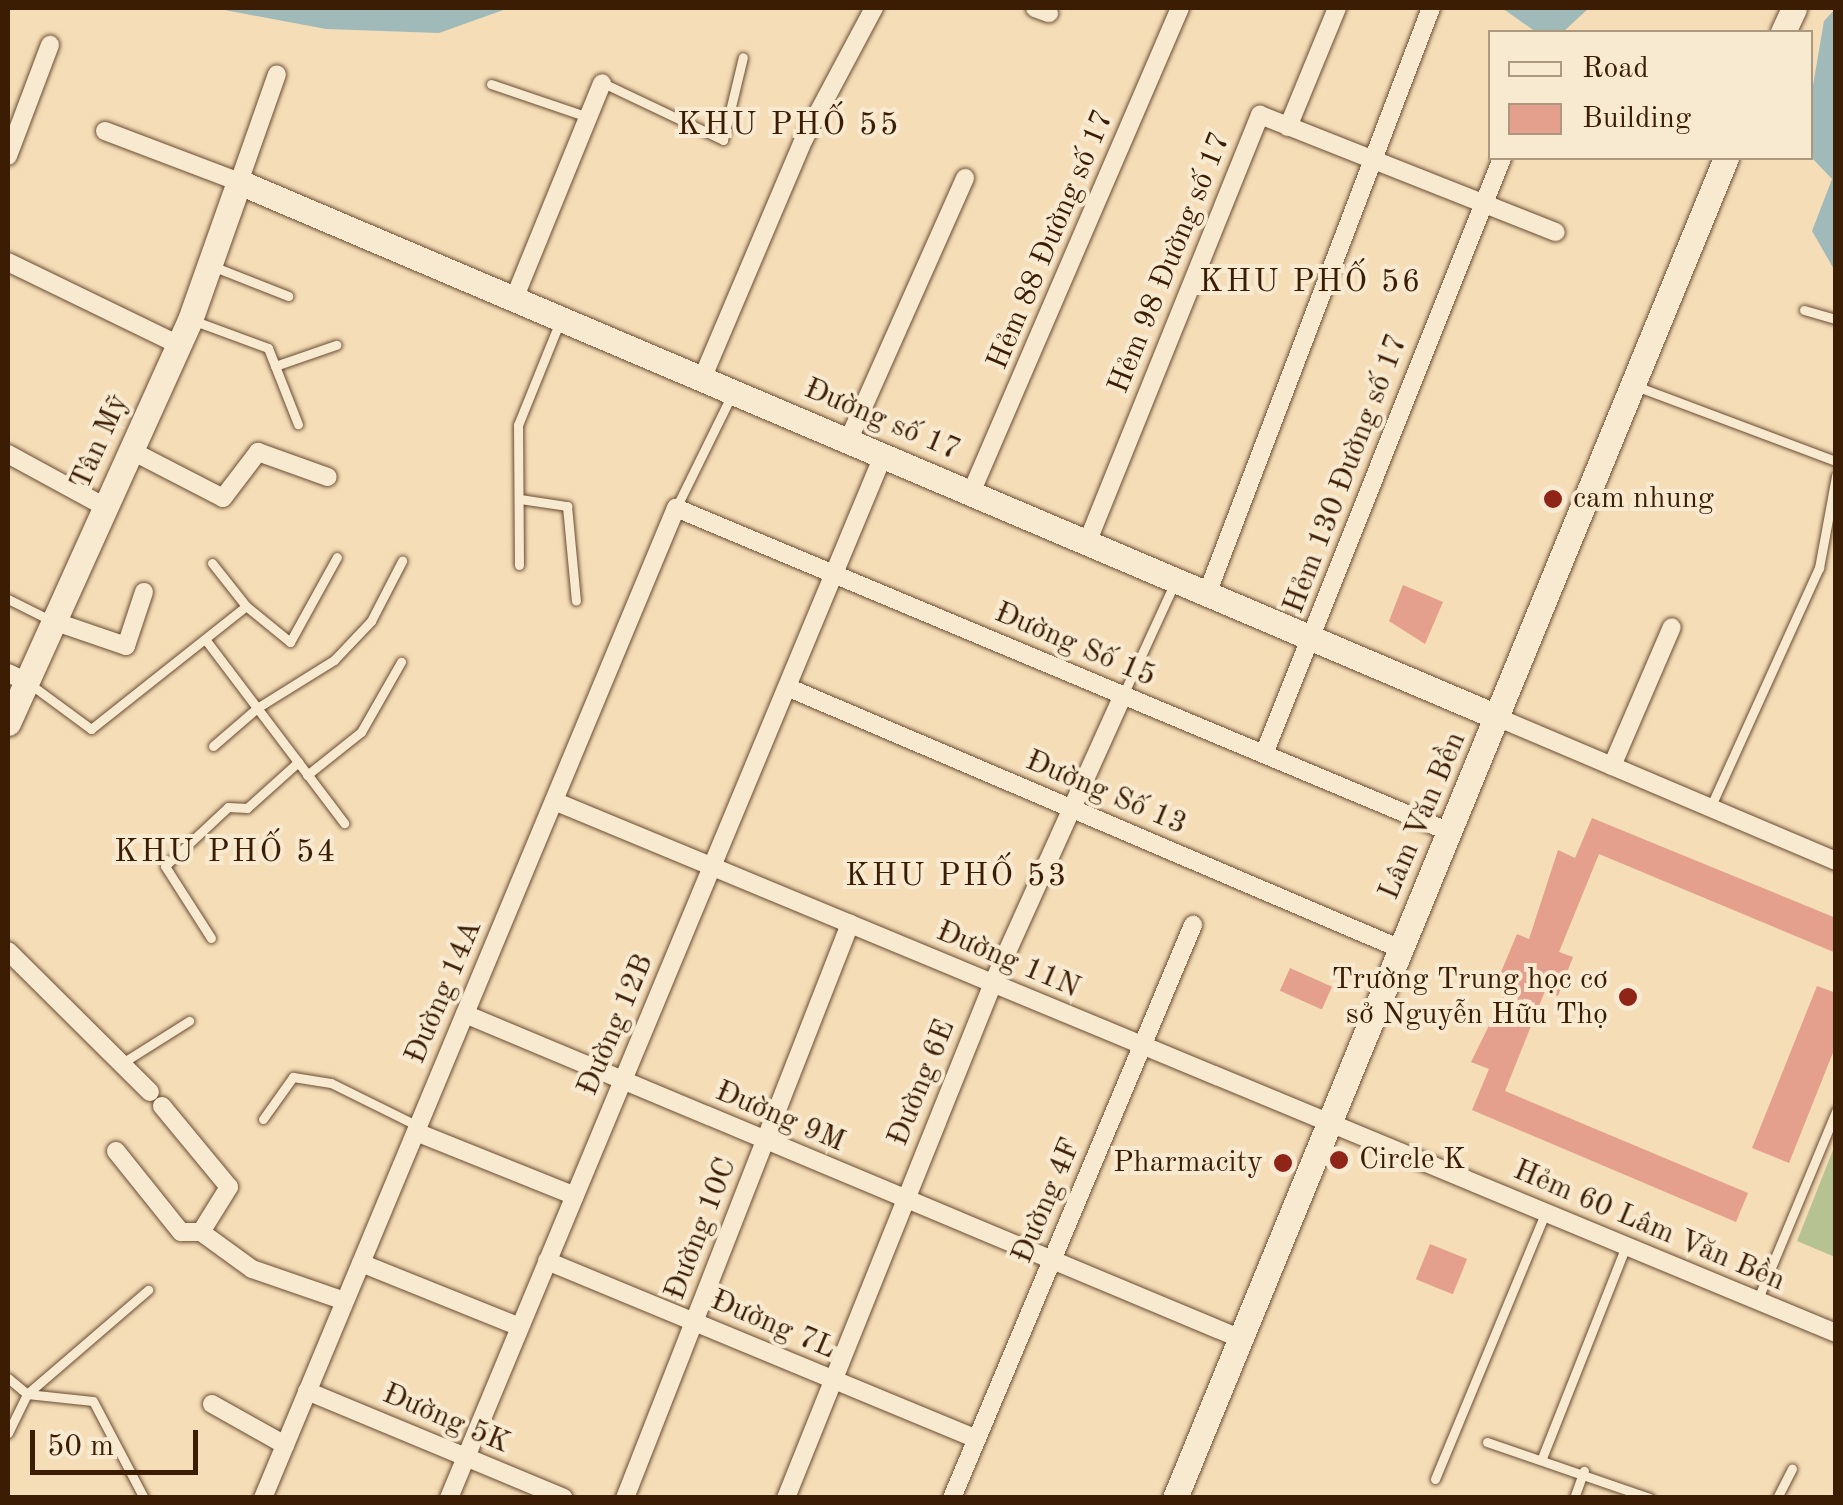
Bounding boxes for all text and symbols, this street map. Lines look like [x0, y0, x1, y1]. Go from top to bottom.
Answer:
legend [1488, 30, 1813, 160]
text: Road [1582, 54, 1649, 84]
text: Building [1582, 104, 1691, 134]
street label: Hẻm 88 Đường số 17 [980, 105, 1122, 375]
district label: KHU PHỐ 55 [677, 107, 901, 145]
street label: Hẻm 98 Đường số 17 [1101, 127, 1239, 399]
district label: KHU PHỐ 56 [1199, 264, 1423, 302]
street label: Hẻm 130 Đường số 17 [1276, 329, 1416, 619]
street label: Đường số 17 [799, 371, 965, 469]
street label: Tân Mỹ [63, 389, 137, 495]
place label: cam nhung [1573, 481, 1714, 517]
marker: cam nhung [1542, 488, 1564, 510]
street label: Đường Số 15 [989, 595, 1161, 695]
street label: Lâm Văn Bền [1372, 727, 1474, 905]
street label: Đường Số 13 [1020, 743, 1192, 843]
district label: KHU PHỐ 54 [114, 834, 338, 872]
district label: KHU PHỐ 53 [845, 858, 1069, 896]
street label: Đường 11N [931, 914, 1085, 1006]
street label: Đường 14A [398, 915, 490, 1069]
street label: Đường 12B [570, 949, 662, 1101]
place label: Trường Trung học cơ sở Nguyễn Hữu Thọ [1331, 962, 1608, 1032]
marker: Trường Trung học cơ sở Nguyễn Hữu Thọ [1617, 986, 1639, 1008]
street label: Đường 6E [880, 1015, 964, 1151]
street label: Đường 9M [710, 1074, 850, 1160]
street label: Đường 4F [1005, 1133, 1089, 1269]
place label: Circle K [1359, 1142, 1466, 1178]
place label: Pharmacity [1113, 1145, 1263, 1181]
marker: Circle K [1328, 1149, 1350, 1171]
marker: Pharmacity [1272, 1152, 1294, 1174]
street label: Hẻm 60 Lâm Văn Bền [1508, 1152, 1790, 1300]
street label: Đường 10C [657, 1153, 745, 1305]
street label: Đường 7L [705, 1283, 841, 1367]
street label: Đường 5K [377, 1376, 515, 1462]
scale bar [35, 1410, 202, 1472]
text: 50 m [47, 1432, 114, 1462]

